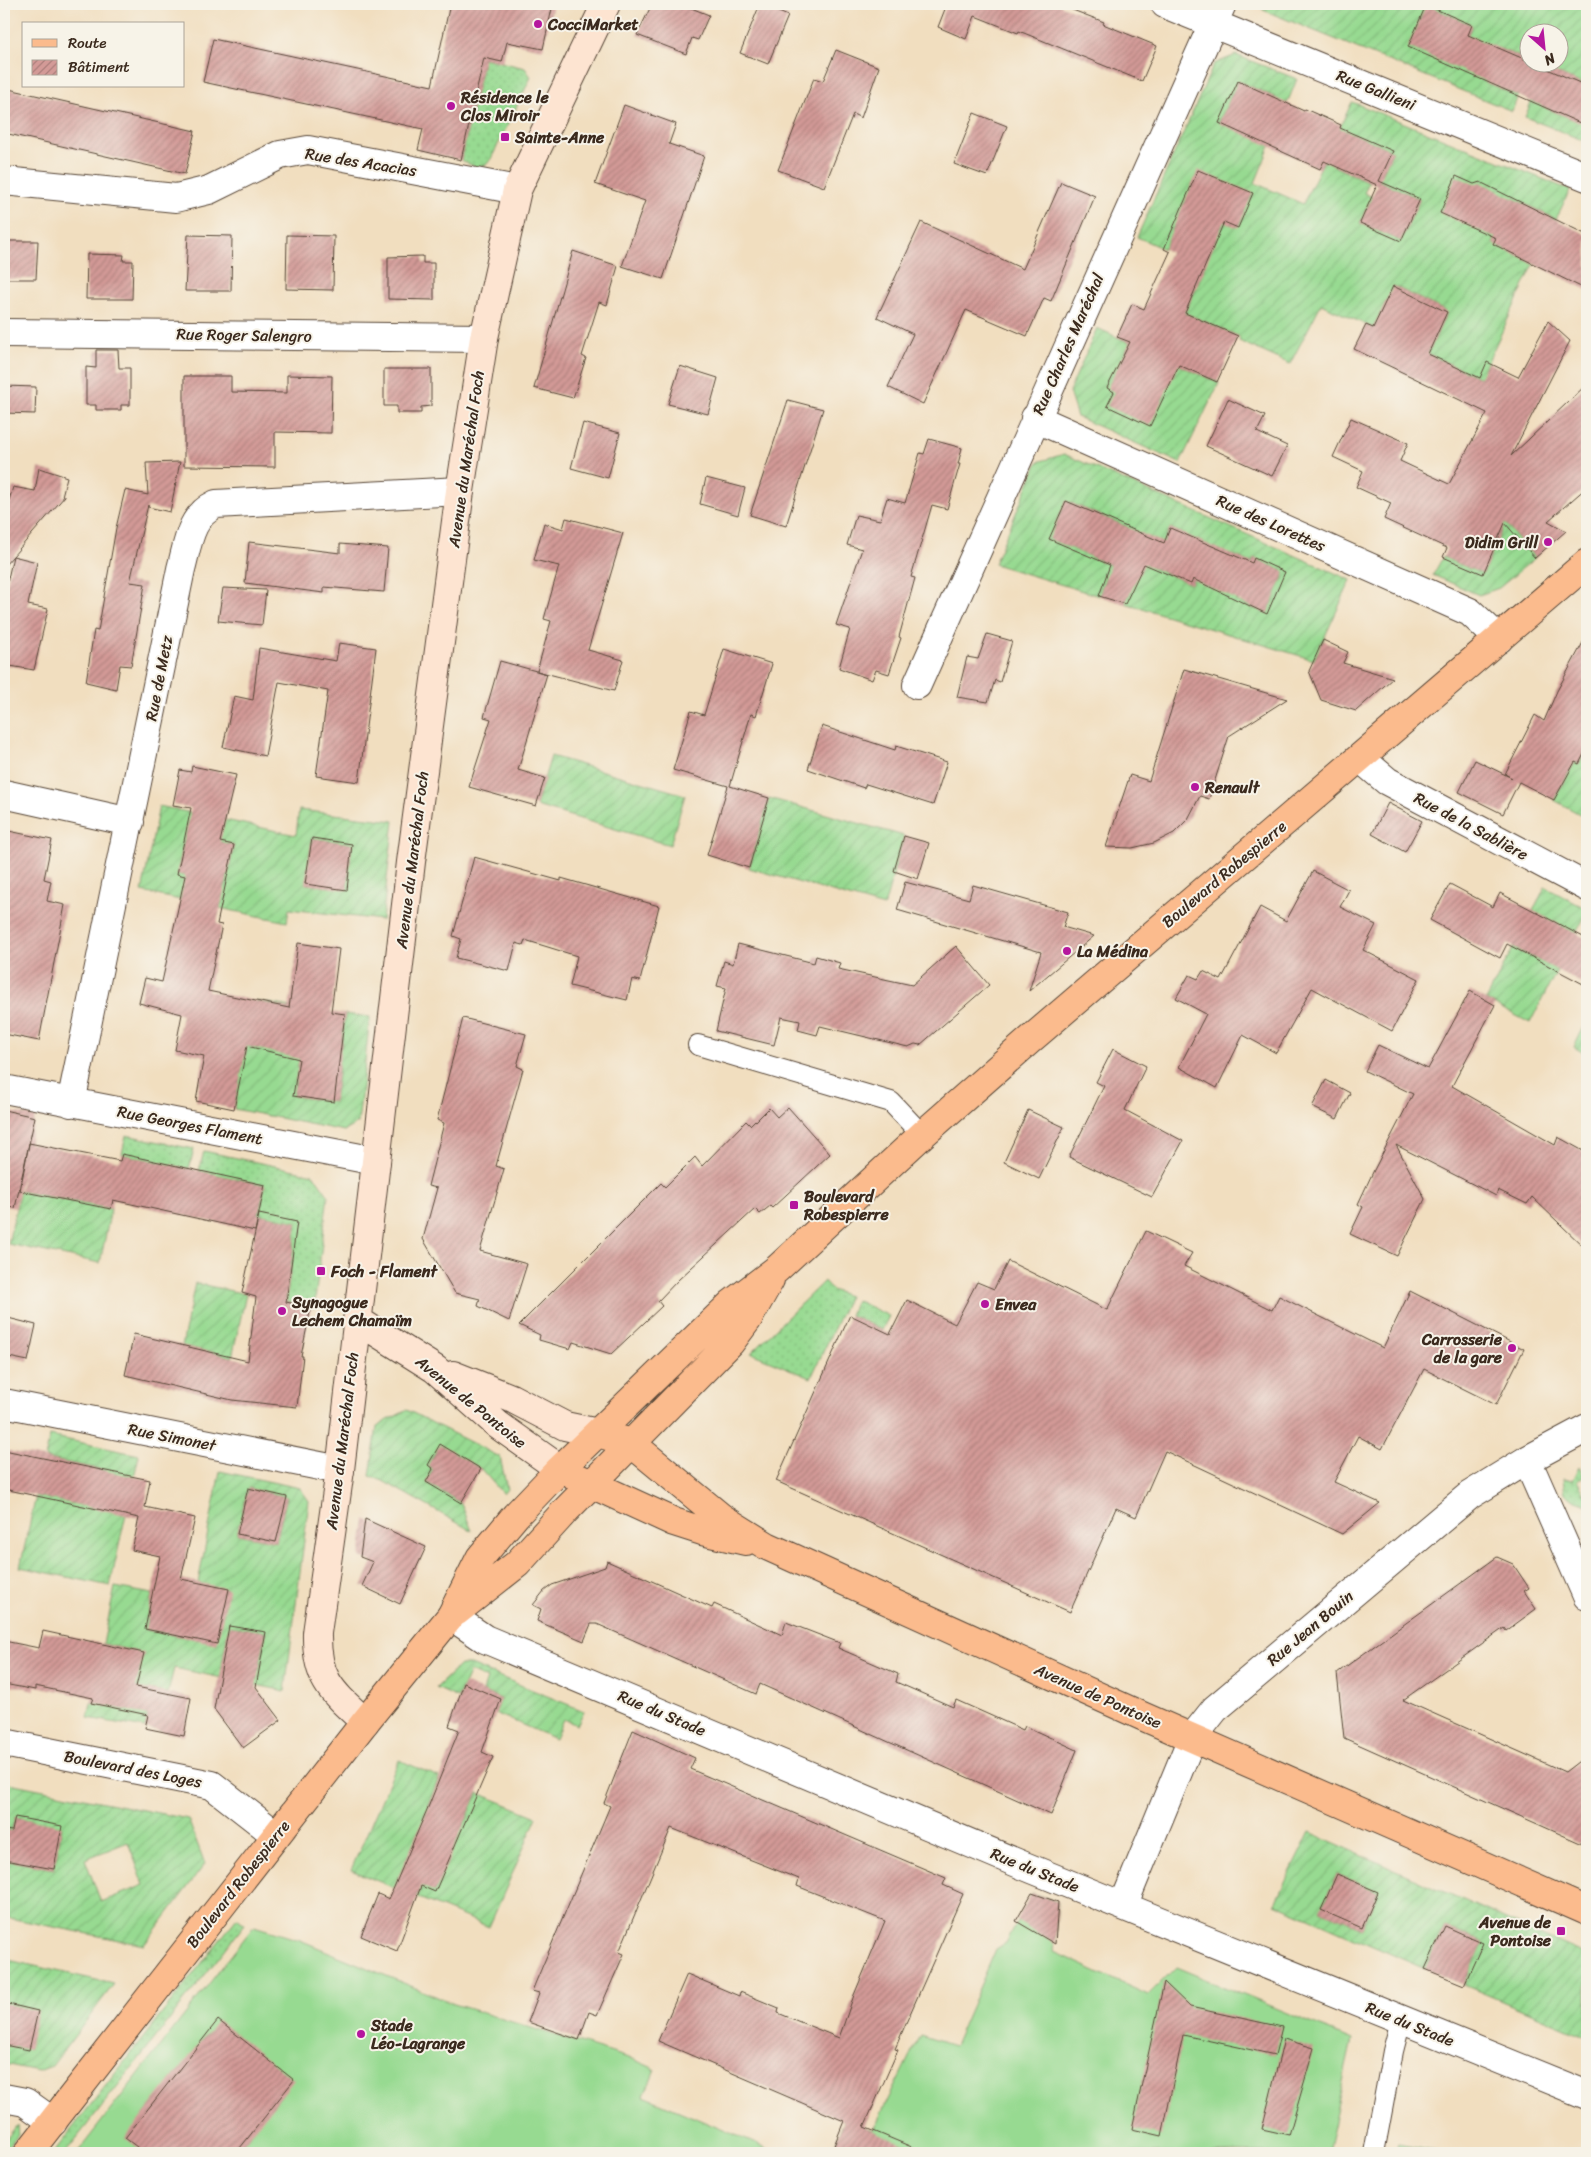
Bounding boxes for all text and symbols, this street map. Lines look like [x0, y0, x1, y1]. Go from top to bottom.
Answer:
place label: CocciMarket [547, 10, 638, 39]
marker: CocciMarket [532, 18, 544, 30]
legend [22, 22, 185, 88]
north arrow [1518, 22, 1568, 72]
text: Route [68, 30, 107, 56]
text: N [1539, 45, 1561, 73]
text: Bâtiment [68, 54, 130, 80]
street label: Rue Gallieni [1332, 61, 1421, 119]
place label: Résidence le Clos Miroir [460, 83, 549, 130]
marker: Résidence le Clos Miroir [445, 100, 457, 112]
place label: Sainte-Anne [514, 123, 605, 152]
marker: Sainte-Anne [499, 131, 511, 143]
street label: Rue des Acacias [303, 139, 420, 185]
street label: Rue Charles Maréchal [1024, 268, 1112, 420]
street label: Rue Roger Salengro [176, 319, 312, 351]
street label: Avenue du Maréchal Foch [439, 369, 493, 550]
street label: Rue des Lorettes [1212, 486, 1331, 560]
place label: Didim Grill [1465, 528, 1539, 557]
marker: Didim Grill [1542, 536, 1554, 548]
street label: Rue de Metz [136, 632, 182, 723]
street label: Avenue du Maréchal Foch [387, 770, 437, 951]
place label: Renault [1204, 773, 1261, 802]
marker: Renault [1189, 781, 1201, 793]
street label: Rue de la Sablière [1408, 784, 1534, 868]
street label: Boulevard Robespierre [1155, 812, 1293, 935]
place label: La Médina [1077, 937, 1149, 966]
marker: La Médina [1061, 945, 1073, 957]
street label: Rue Georges Flament [115, 1097, 265, 1153]
place label: Boulevard Robespierre [803, 1182, 889, 1229]
marker: Boulevard Robespierre [788, 1199, 800, 1211]
place label: Foch - Flament [330, 1257, 438, 1286]
marker: Foch - Flament [315, 1265, 327, 1277]
place label: Synagogue Lechem Chamaïm [291, 1288, 412, 1335]
place label: Envea [995, 1290, 1037, 1319]
marker: Envea [979, 1298, 991, 1310]
marker: Synagogue Lechem Chamaïm [276, 1305, 288, 1317]
place label: Carrosserie de la gare [1421, 1325, 1503, 1372]
marker: Carrosserie de la gare [1506, 1342, 1518, 1354]
street label: Avenue de Pontoise [408, 1347, 533, 1456]
street label: Avenue du Maréchal Foch [317, 1351, 367, 1532]
street label: Rue Simonet [126, 1414, 219, 1460]
street label: Rue Jean Bouin [1260, 1582, 1360, 1673]
street label: Avenue de Pontoise [1029, 1655, 1166, 1737]
street label: Rue du Stade [613, 1681, 711, 1745]
street label: Boulevard des Loges [61, 1741, 205, 1797]
street label: Boulevard Robespierre [178, 1813, 298, 1955]
street label: Rue du Stade [986, 1839, 1084, 1901]
place label: Avenue de Pontoise [1478, 1908, 1552, 1955]
marker: Avenue de Pontoise [1555, 1925, 1567, 1937]
street label: Rue du Stade [1361, 1993, 1459, 2055]
place label: Stade Léo-Lagrange [370, 2011, 466, 2058]
marker: Stade Léo-Lagrange [355, 2028, 367, 2040]

